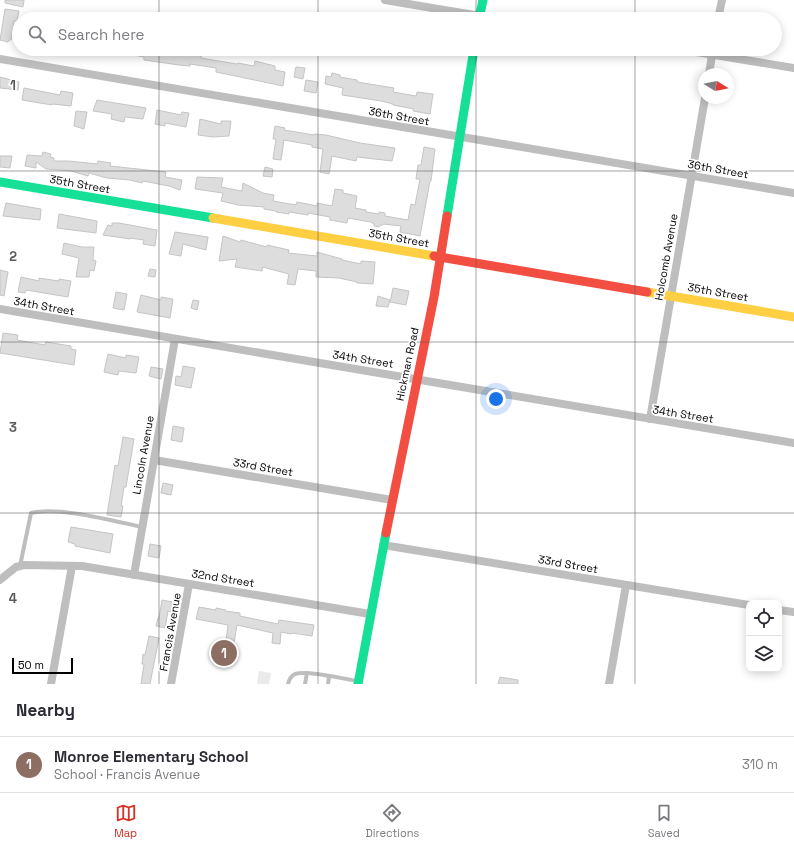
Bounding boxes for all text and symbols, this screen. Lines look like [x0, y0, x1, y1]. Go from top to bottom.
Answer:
search box [12, 12, 782, 56]
icon: search [26, 23, 48, 45]
text: Search here [58, 25, 144, 44]
north arrow [698, 68, 734, 104]
text: 1 [10, 77, 16, 94]
street label: 36th Street [367, 104, 431, 128]
street label: 36th Street [686, 157, 750, 181]
street label: 35th Street [49, 172, 111, 196]
street label: Holcomb Avenue [651, 212, 681, 302]
street label: 35th Street [368, 226, 430, 250]
text: 2 [9, 248, 17, 265]
street label: 35th Street [687, 280, 749, 304]
street label: 34th Street [12, 294, 76, 318]
street label: Hickman Road [392, 326, 422, 402]
street label: 34th Street [331, 347, 395, 371]
your location [486, 389, 506, 409]
street label: 34th Street [651, 402, 715, 426]
street label: Lincoln Avenue [129, 414, 157, 496]
text: 3 [9, 419, 17, 436]
street label: 33rd Street [232, 455, 294, 479]
street label: 33rd Street [537, 552, 599, 576]
street label: 32nd Street [191, 566, 255, 590]
text: 4 [9, 590, 17, 607]
street label: Francis Avenue [156, 592, 184, 672]
map controls [746, 600, 782, 672]
button: locate [746, 600, 782, 636]
button: layers [746, 636, 782, 672]
pin: 1 [211, 638, 237, 668]
scale bar [12, 656, 73, 675]
text: 50 m [18, 658, 44, 672]
text: Nearby [16, 699, 75, 721]
text: Monroe Elementary School [54, 747, 248, 766]
text: 1 [26, 756, 32, 773]
text: 310 m [742, 756, 778, 773]
text: School · Francis Avenue [54, 766, 200, 783]
tab: Map [114, 802, 137, 840]
tab: Directions [365, 802, 419, 840]
tab: Saved [648, 802, 680, 840]

